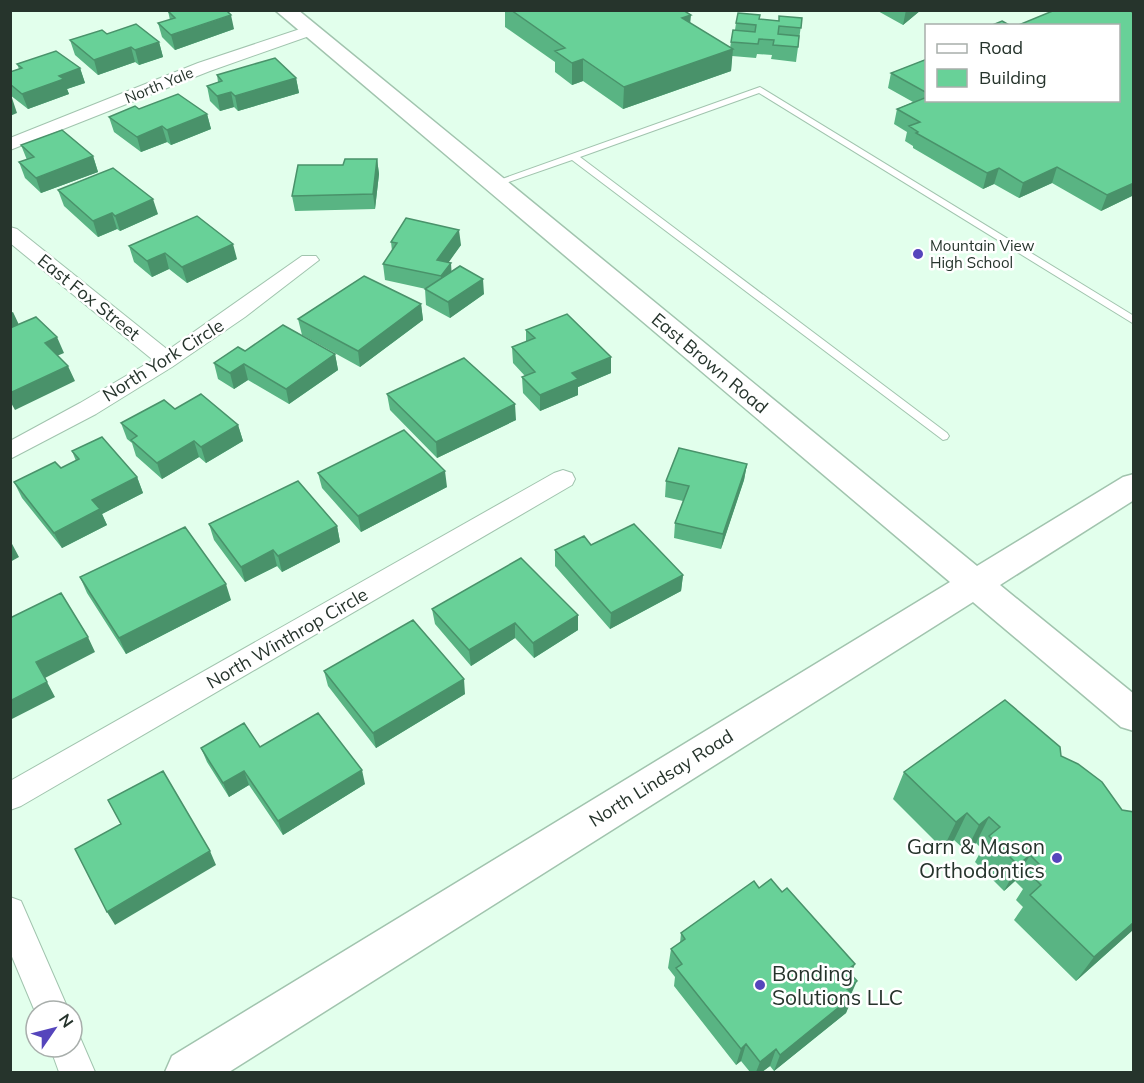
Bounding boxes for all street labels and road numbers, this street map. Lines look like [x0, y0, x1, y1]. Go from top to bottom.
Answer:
street label: North Yale [122, 63, 196, 107]
street label: East Fox Street [33, 249, 145, 345]
street label: East Brown Road [647, 308, 773, 418]
street label: North York Circle [98, 314, 228, 406]
street label: North Winthrop Circle [202, 582, 372, 694]
street label: North Lindsay Road [585, 724, 737, 832]

